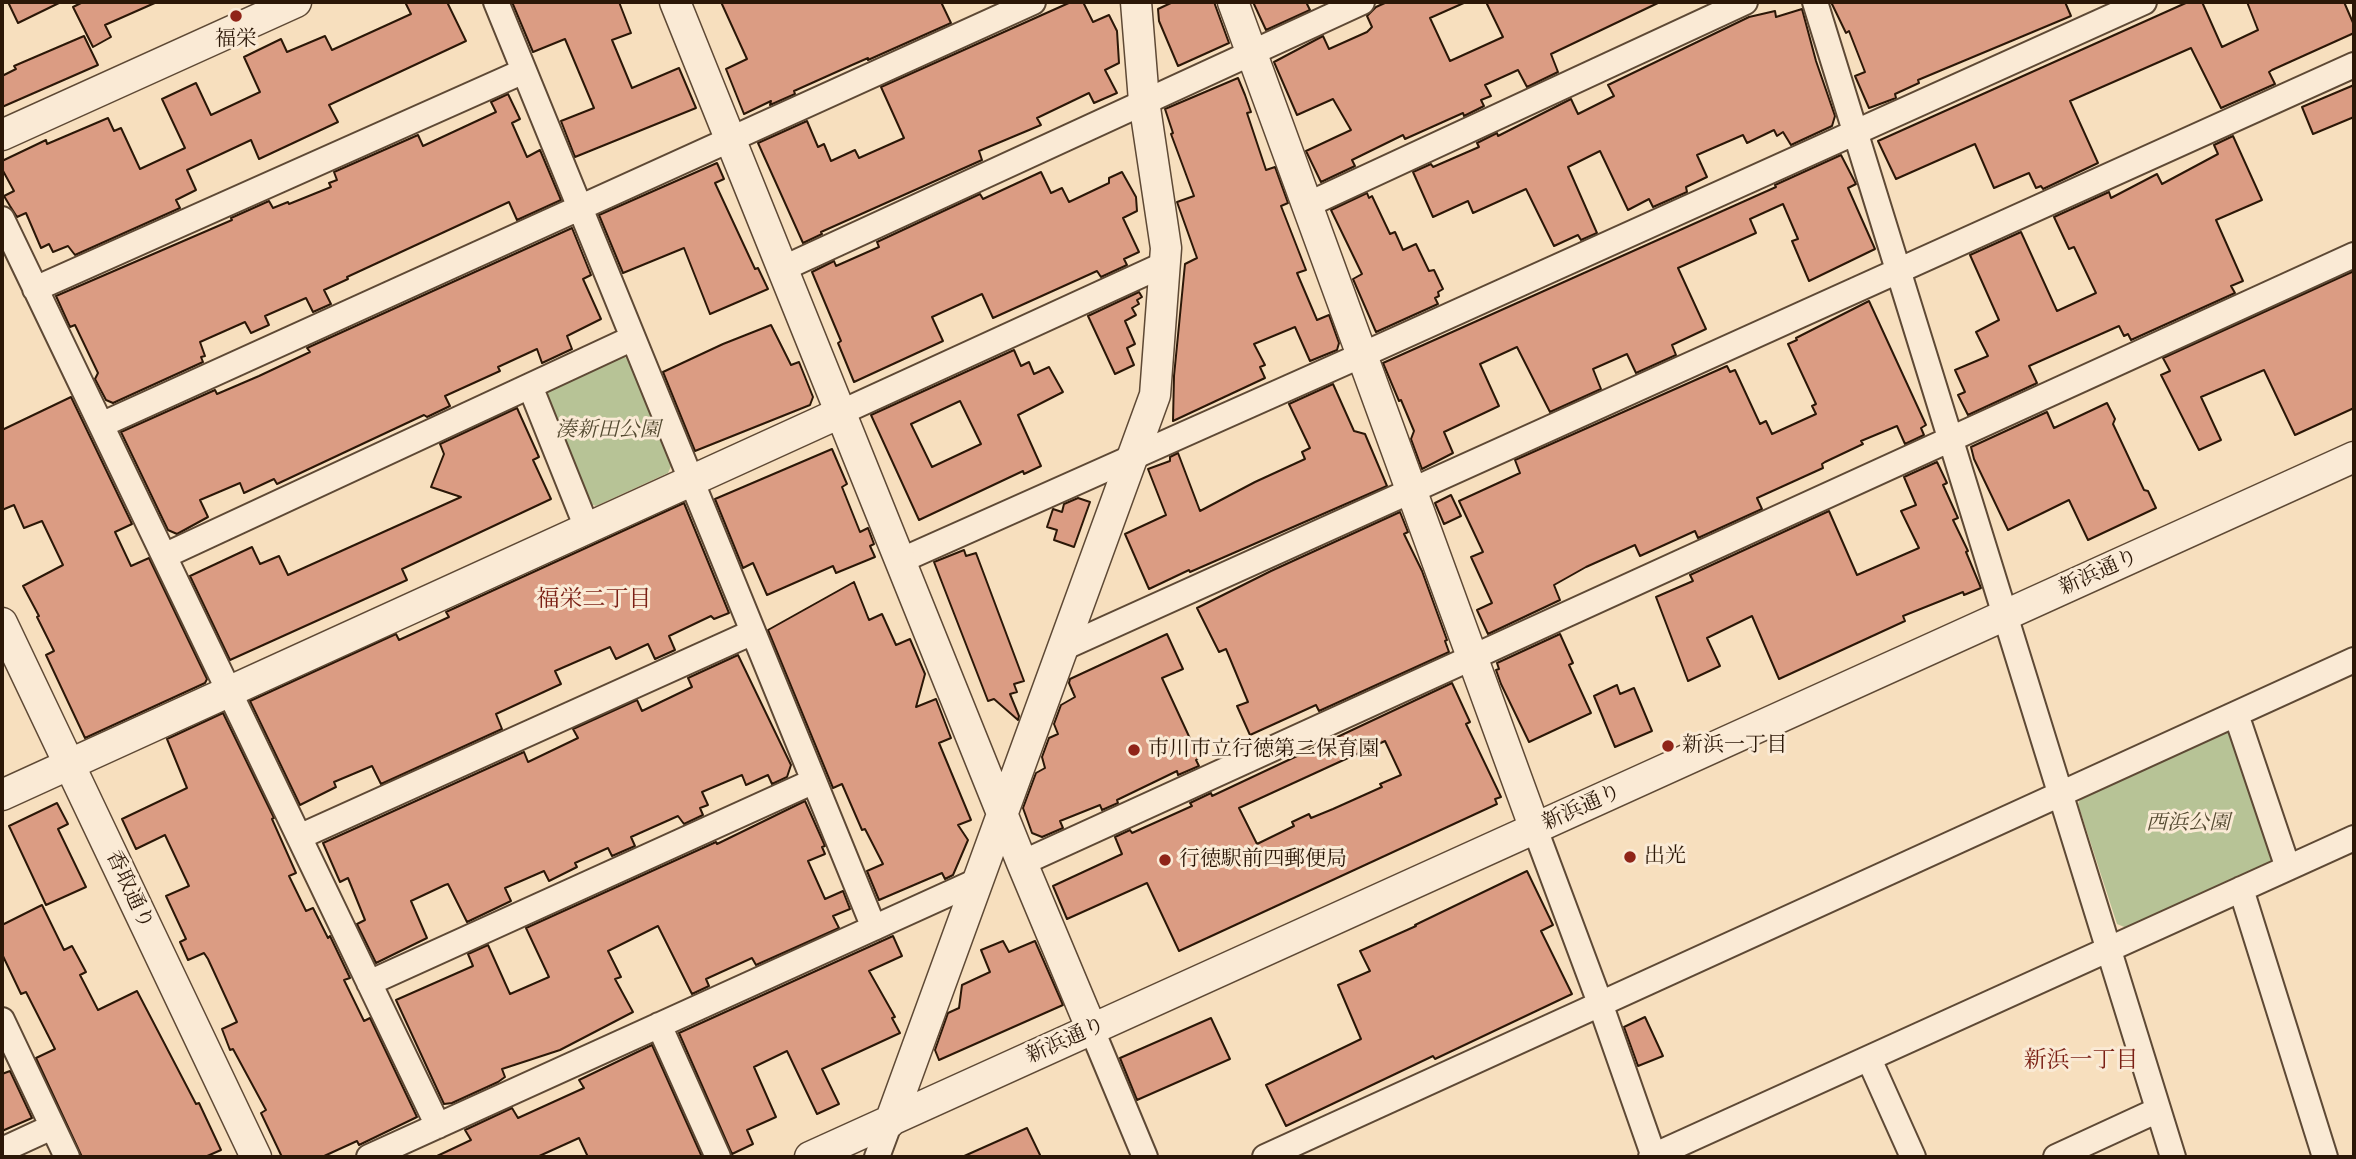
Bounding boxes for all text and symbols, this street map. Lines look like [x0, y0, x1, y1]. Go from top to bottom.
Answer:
marker: 福栄 [228, 8, 244, 24]
place label: 福栄 [215, 27, 257, 53]
park label: 湊新田公園 [556, 418, 660, 444]
street label: 新浜通り [2056, 544, 2142, 602]
district label: 福栄二丁目 [537, 586, 651, 614]
place label: 新浜一丁目 [1682, 733, 1787, 759]
place label: 市川市立行徳第二保育園 [1148, 737, 1379, 763]
marker: 新浜一丁目 [1660, 738, 1676, 754]
marker: 市川市立行徳第二保育園 [1126, 742, 1142, 758]
street label: 新浜通り [1539, 779, 1625, 837]
park label: 西浜公園 [2146, 811, 2230, 837]
place label: 出光 [1644, 844, 1686, 870]
street label: 香取通り [100, 847, 158, 933]
place label: 行徳駅前四郵便局 [1179, 847, 1347, 873]
marker: 出光 [1622, 849, 1638, 865]
marker: 行徳駅前四郵便局 [1157, 852, 1173, 868]
street label: 新浜通り [1023, 1012, 1109, 1070]
district label: 新浜一丁目 [2024, 1047, 2138, 1075]

